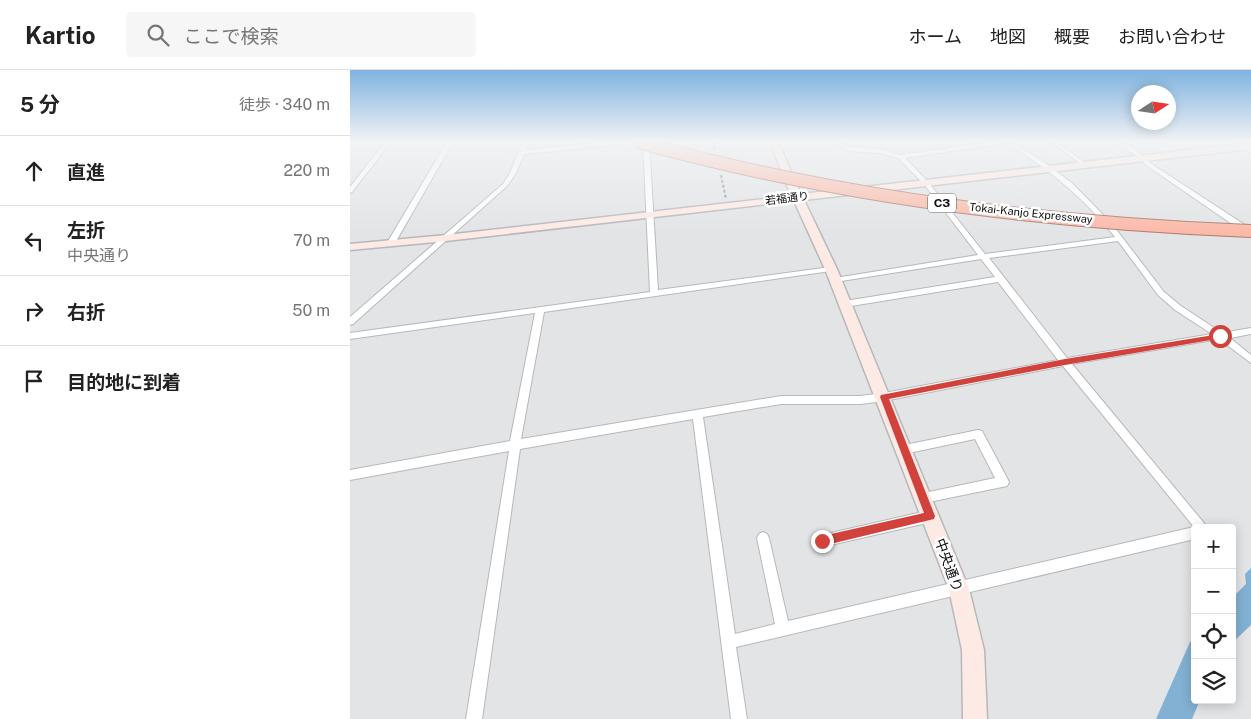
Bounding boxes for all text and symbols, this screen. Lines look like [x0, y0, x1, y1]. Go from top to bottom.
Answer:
search box [126, 12, 476, 57]
text: Kartio [25, 21, 96, 49]
icon: search [144, 21, 172, 49]
text: ここで検索 [184, 25, 279, 47]
text: ホーム [909, 26, 962, 47]
text: 地図 [990, 26, 1026, 47]
text: 概要 [1054, 26, 1090, 47]
text: お問い合わせ [1118, 26, 1226, 47]
north arrow [1131, 85, 1176, 130]
text: 5 分 [20, 92, 60, 117]
text: 徒歩 · 340 m [239, 95, 330, 114]
icon: ahead [20, 157, 48, 185]
text: 直進 [67, 161, 105, 183]
text: 220 m [283, 161, 330, 180]
street label: 若福通り [764, 189, 810, 207]
road number: C3 [928, 194, 956, 212]
street label: Tokai-Kanjo Expressway [969, 201, 1093, 225]
text: 左折 [67, 219, 105, 241]
icon: left [20, 227, 48, 255]
text: 70 m [293, 231, 330, 250]
text: 中央通り [67, 246, 131, 265]
icon: right [20, 297, 48, 325]
text: 右折 [67, 301, 105, 323]
text: 50 m [292, 301, 330, 320]
route start [1209, 325, 1232, 348]
icon: arrive [20, 367, 48, 395]
text: 目的地に到着 [67, 371, 181, 393]
map controls [1191, 524, 1236, 704]
button: + [1191, 524, 1236, 569]
route end [811, 530, 834, 553]
street label: 中央通り [932, 536, 966, 594]
button: − [1191, 569, 1236, 614]
button: locate [1191, 614, 1236, 659]
button: layers [1191, 659, 1236, 704]

